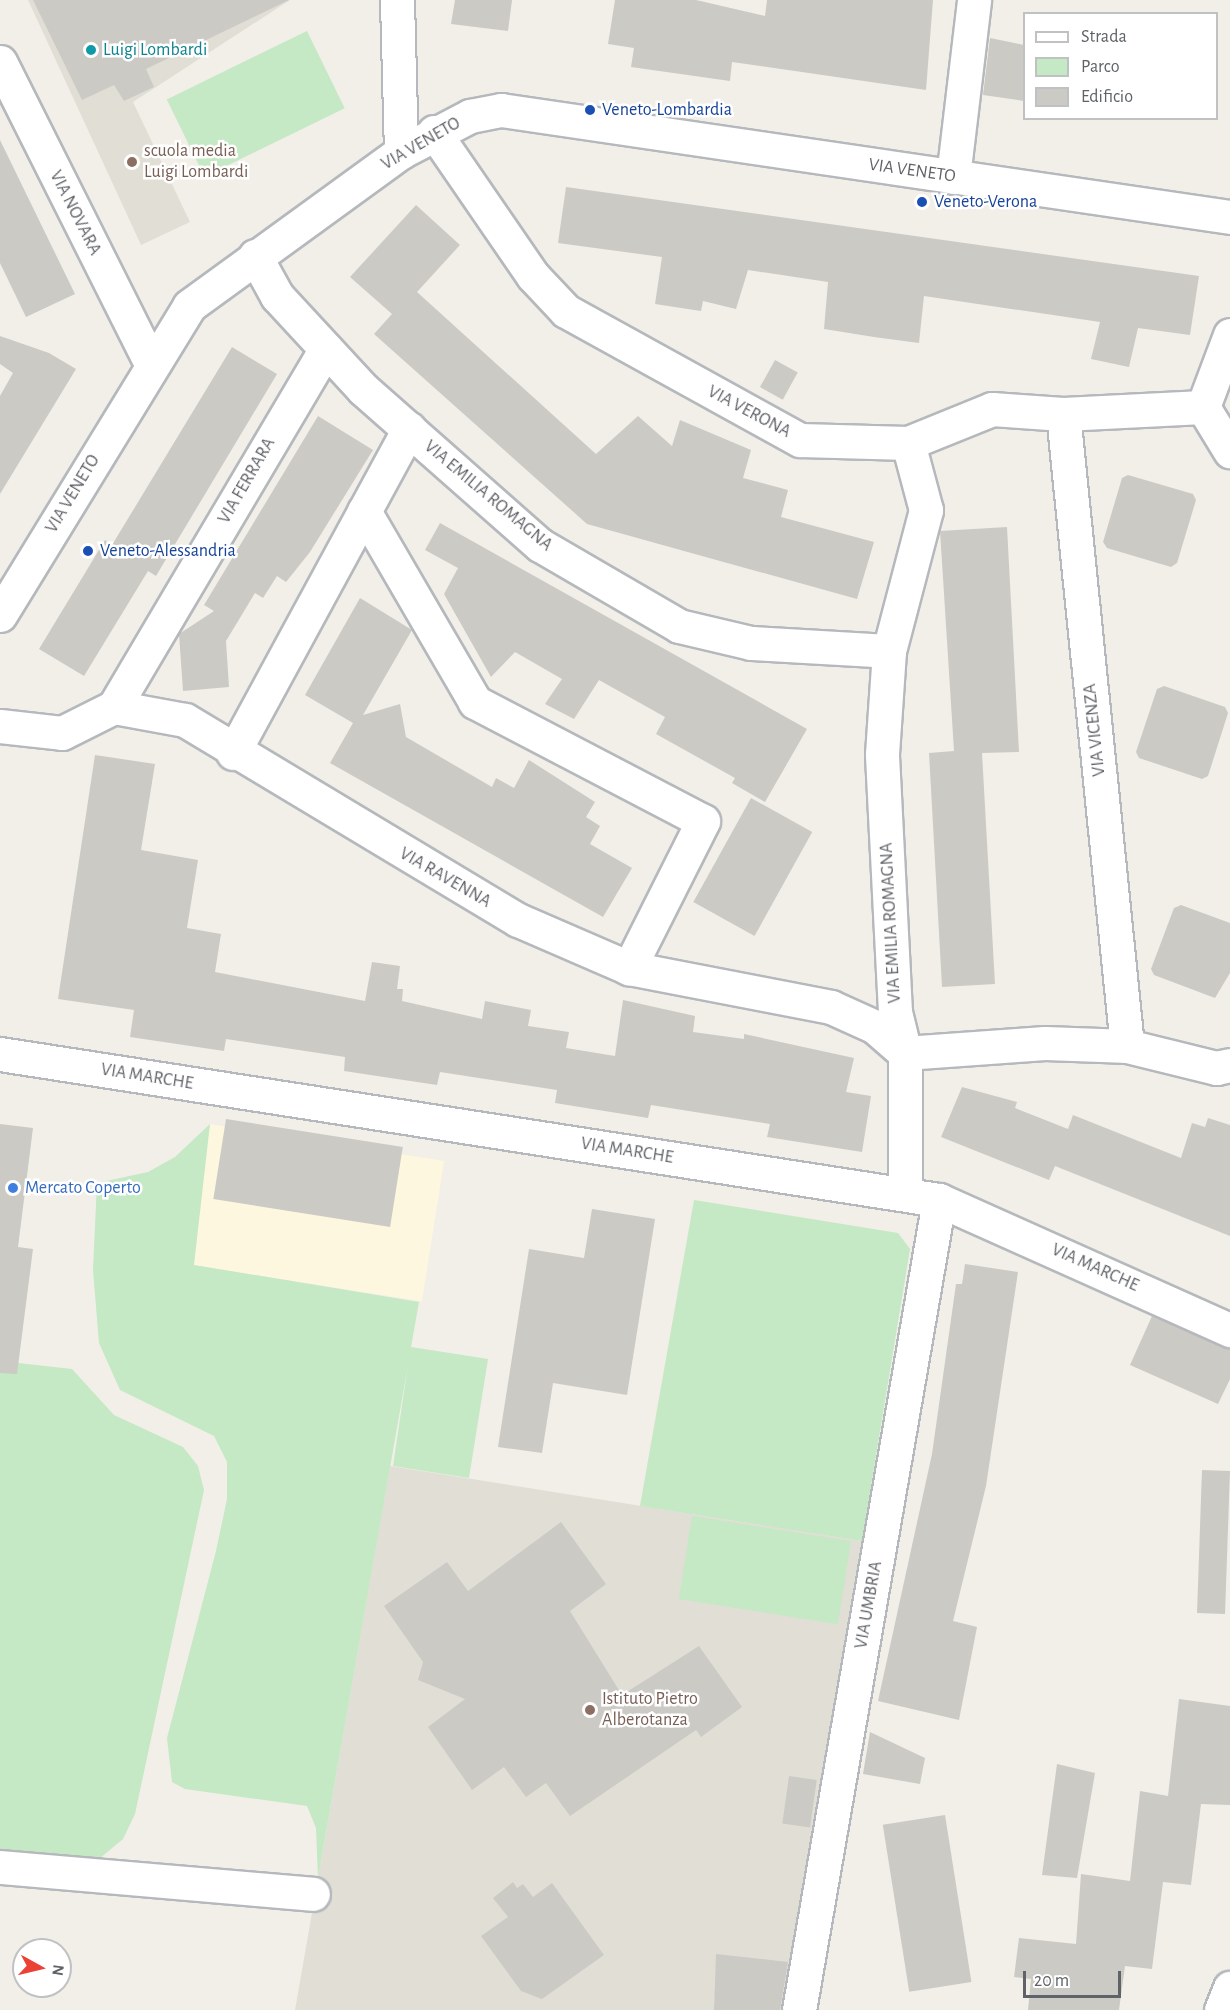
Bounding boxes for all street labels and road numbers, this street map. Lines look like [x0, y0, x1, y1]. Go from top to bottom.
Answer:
street label: VIA VENETO [378, 113, 464, 175]
street label: VIA VENETO [867, 154, 957, 188]
street label: VIA NOVARA [44, 167, 106, 259]
street label: VIA VERONA [704, 381, 794, 443]
street label: VIA FERRARA [214, 434, 280, 528]
street label: VIA EMILIA ROMAGNA [419, 436, 557, 556]
street label: VIA VENETO [41, 451, 105, 537]
street label: VIA VICENZA [1079, 682, 1111, 778]
street label: VIA EMILIA ROMAGNA [876, 842, 906, 1004]
street label: VIA RAVENNA [395, 843, 495, 913]
street label: VIA MARCHE [99, 1059, 195, 1095]
street label: VIA MARCHE [579, 1133, 675, 1169]
street label: VIA MARCHE [1048, 1239, 1142, 1297]
street label: VIA UMBRIA [851, 1559, 887, 1651]

